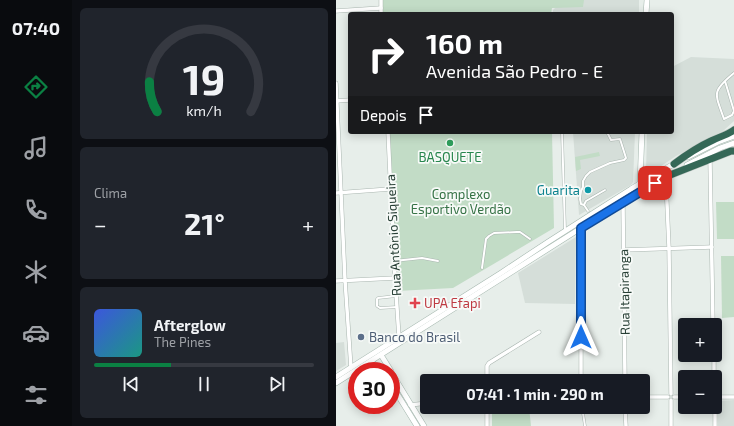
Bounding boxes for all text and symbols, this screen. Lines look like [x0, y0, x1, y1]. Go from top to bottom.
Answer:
text: 07:40 [12, 17, 60, 39]
text: 160 m [426, 26, 503, 60]
icon: right [360, 28, 412, 80]
text: 19 [183, 52, 225, 102]
text: Avenida São Pedro - E [426, 60, 603, 82]
icon: directions [22, 73, 50, 101]
text: km/h [186, 101, 222, 118]
icon: arrive [415, 104, 437, 126]
text: Depois [360, 106, 407, 124]
icon: music [22, 134, 50, 162]
marker: BASQUETE [445, 138, 455, 148]
place label: BASQUETE [419, 149, 481, 165]
pin [638, 166, 672, 200]
icon: arrive [644, 172, 666, 194]
street label: Rua Antônio Siqueira [382, 174, 404, 296]
place label: Guarita [537, 182, 580, 198]
text: Clima [94, 185, 127, 201]
marker: Guarita [583, 185, 593, 195]
park label: Complexo Esportivo Verdão [411, 186, 511, 217]
icon: phone [22, 196, 50, 224]
text: 21° [184, 205, 225, 241]
text: − [94, 211, 107, 237]
text: + [302, 211, 314, 237]
street label: Rua Itapiranga [615, 249, 633, 335]
icon: climate [22, 258, 50, 286]
place label: UPA Efapi [424, 295, 481, 311]
marker: UPA Efapi [409, 297, 421, 309]
text: Afterglow [154, 316, 226, 334]
position arrow [560, 316, 602, 358]
map controls [678, 318, 722, 414]
button: + [678, 318, 722, 362]
icon: car [22, 319, 50, 347]
place label: Banco do Brasil [369, 329, 460, 345]
marker: Banco do Brasil [356, 332, 366, 342]
text: The Pines [154, 334, 211, 350]
speed limit sign: 30 [348, 362, 400, 414]
button: − [678, 370, 722, 414]
icon: previous [120, 373, 142, 395]
icon: pause [193, 373, 215, 395]
icon: next [266, 373, 288, 395]
icon: filters [22, 381, 50, 409]
text: 07:41 · 1 min · 290 m [466, 385, 604, 403]

